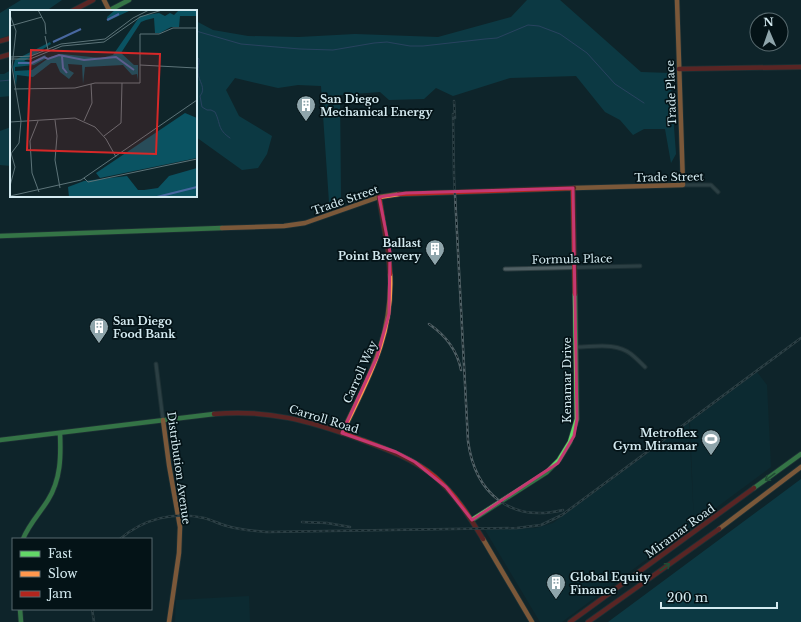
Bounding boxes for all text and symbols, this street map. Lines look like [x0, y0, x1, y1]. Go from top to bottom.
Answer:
inset map [10, 10, 197, 197]
north arrow [749, 12, 789, 52]
text: N [763, 15, 775, 29]
street label: Trade Place [663, 60, 679, 126]
place label: San Diego Mechanical Energy [320, 92, 434, 119]
building icon: San Diego Mechanical Energy [295, 94, 317, 122]
street label: Trade Street [634, 169, 705, 185]
street label: Trade Street [310, 182, 381, 218]
place label: Ballast Point Brewery [338, 236, 422, 263]
building icon: Ballast Point Brewery [424, 238, 446, 266]
street label: Formula Place [532, 251, 612, 267]
place label: San Diego Food Bank [113, 314, 176, 341]
building icon: San Diego Food Bank [88, 316, 110, 344]
street label: Kenamar Drive [560, 337, 574, 423]
street label: Carroll Way [340, 338, 380, 406]
street label: Carroll Road [287, 402, 361, 436]
street label: Distribution Avenue [164, 411, 194, 525]
place label: Metroflex Gym Miramar [613, 426, 698, 453]
sports icon: Metroflex Gym Miramar [700, 428, 722, 456]
one-way arrow [764, 473, 775, 481]
street label: Miramar Road [643, 501, 718, 561]
legend [12, 538, 152, 610]
text: Fast [48, 546, 73, 561]
one-way arrow [659, 562, 670, 571]
text: Slow [48, 566, 78, 581]
place label: Global Equity Finance [570, 570, 651, 597]
building icon: Global Equity Finance [545, 572, 567, 600]
scale bar [661, 584, 777, 610]
text: Jam [46, 586, 72, 601]
text: 200 m [667, 590, 708, 605]

